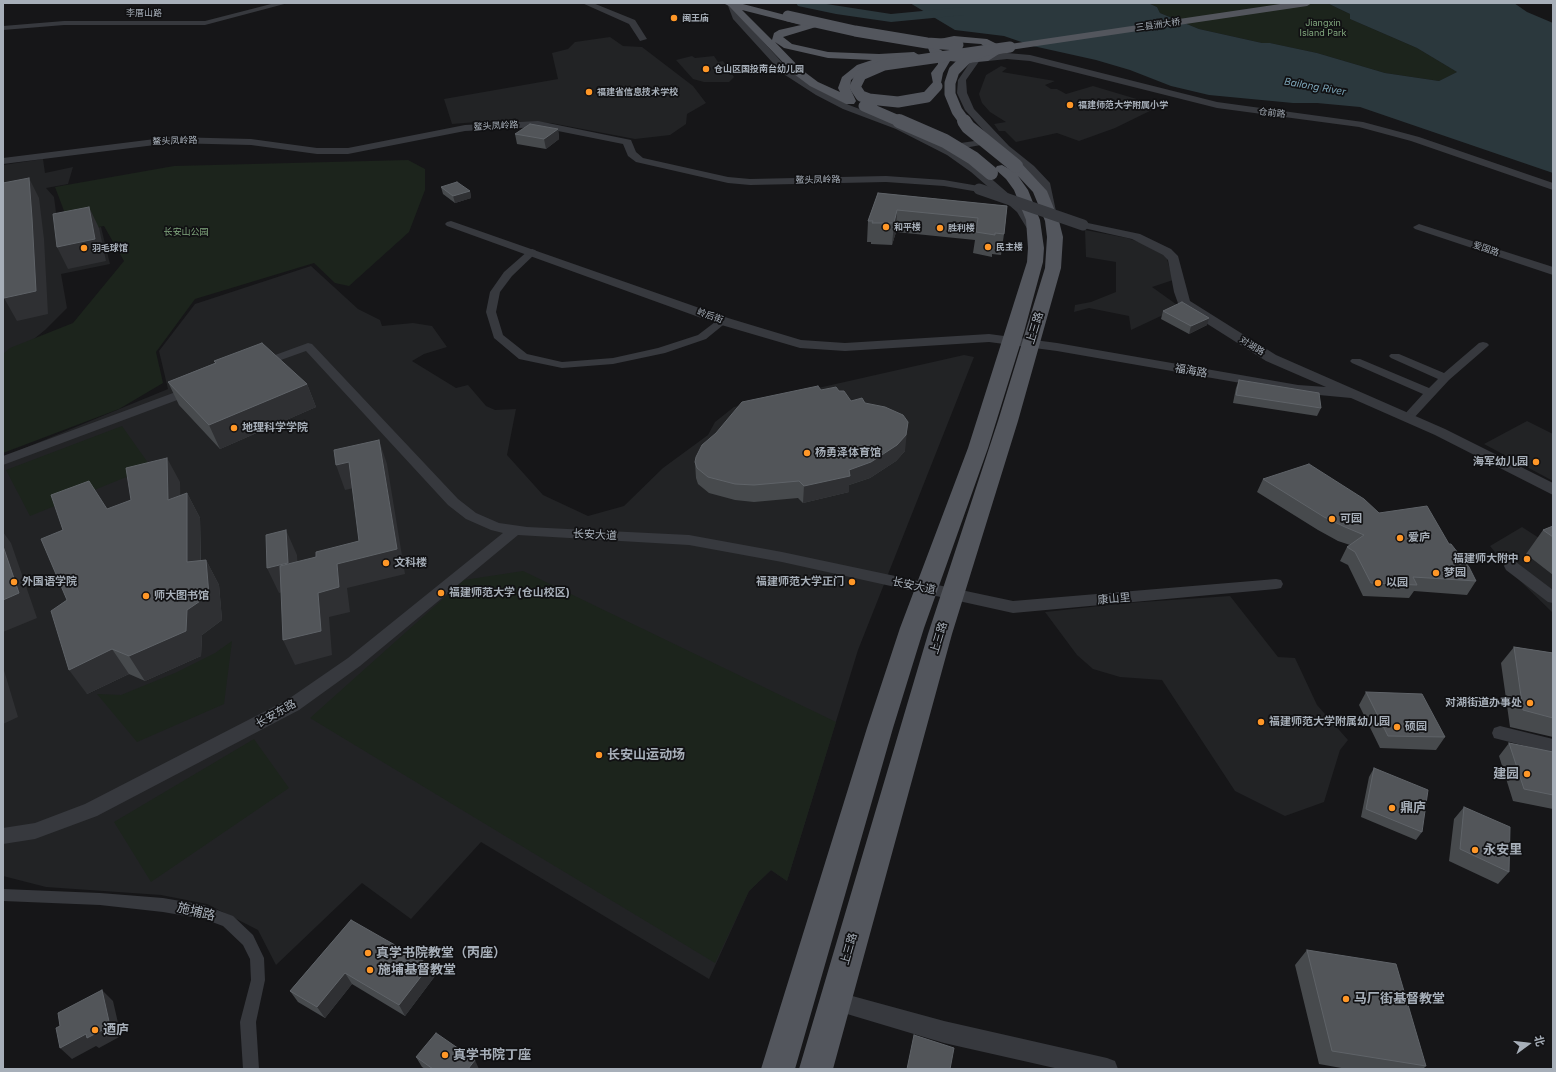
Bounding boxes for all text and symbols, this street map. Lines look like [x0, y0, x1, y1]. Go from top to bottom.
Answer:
street label: 李厝山路 [126, 8, 162, 18]
marker: 闽王庙 [669, 13, 679, 23]
place label: 闽王庙 [682, 13, 709, 23]
street label: 三县洲大桥 [1135, 17, 1181, 33]
park label: Jiangxin Island Park [1299, 18, 1347, 39]
marker: 仓山区国投南台幼儿园 [701, 64, 711, 74]
place label: 仓山区国投南台幼儿园 [714, 64, 804, 74]
water label: Bailong River [1283, 76, 1347, 98]
marker: 福建省信息技术学校 [584, 87, 594, 97]
place label: 福建省信息技术学校 [597, 87, 678, 97]
marker: 福建师范大学附属小学 [1065, 100, 1075, 110]
place label: 福建师范大学附属小学 [1078, 100, 1168, 110]
street label: 仓前路 [1258, 106, 1286, 120]
street label: 鳌头凤岭路 [473, 119, 519, 133]
street label: 鳌头凤岭路 [152, 135, 198, 147]
street label: 鳌头凤岭路 [795, 174, 841, 186]
marker: 和平楼 [881, 222, 891, 232]
place label: 和平楼 [894, 222, 921, 232]
marker: 胜利楼 [935, 223, 945, 233]
place label: 胜利楼 [948, 223, 975, 233]
park label: 长安山公园 [164, 227, 208, 237]
street label: 爱国路 [1471, 239, 1501, 259]
marker: 民主楼 [983, 242, 993, 252]
place label: 民主楼 [996, 242, 1023, 252]
marker: 羽毛球馆 [79, 243, 89, 253]
place label: 羽毛球馆 [92, 243, 128, 253]
street label: 岭后街 [695, 306, 725, 326]
street label: 上三路 [1024, 310, 1046, 346]
street label: 对湖路 [1238, 334, 1266, 358]
street label: 福海路 [1174, 362, 1208, 380]
place label: 地理科学学院 [242, 421, 308, 435]
marker: 地理科学学院 [229, 423, 239, 433]
place label: 杨勇泽体育馆 [815, 446, 881, 460]
marker: 杨勇泽体育馆 [802, 448, 812, 458]
place label: 海军幼儿园 [1473, 455, 1528, 469]
marker: 海军幼儿园 [1531, 457, 1541, 467]
place label: 可园 [1340, 512, 1362, 526]
marker: 可园 [1327, 514, 1337, 524]
street label: 长安大道 [573, 527, 617, 543]
place label: 爱庐 [1408, 531, 1430, 545]
marker: 爱庐 [1395, 533, 1405, 543]
place label: 福建师大附中 [1453, 552, 1519, 566]
marker: 福建师大附中 [1522, 554, 1532, 564]
place label: 文科楼 [394, 556, 427, 570]
marker: 文科楼 [381, 558, 391, 568]
place label: 梦园 [1444, 566, 1466, 580]
marker: 梦园 [1431, 568, 1441, 578]
place label: 外国语学院 [22, 575, 77, 589]
place label: 福建师范大学正门 [756, 575, 844, 589]
street label: 长安大道 [891, 575, 937, 597]
place label: 以园 [1386, 576, 1408, 590]
marker: 外国语学院 [9, 577, 19, 587]
marker: 福建师范大学正门 [847, 577, 857, 587]
marker: 以园 [1373, 578, 1383, 588]
place label: 福建师范大学 (仓山校区) [449, 586, 570, 600]
marker: 福建师范大学 (仓山校区) [436, 588, 446, 598]
place label: 师大图书馆 [154, 589, 209, 603]
marker: 师大图书馆 [141, 591, 151, 601]
street label: 康山里 [1097, 591, 1131, 607]
street label: 上三路 [928, 620, 950, 656]
place label: 对湖街道办事处 [1445, 696, 1522, 710]
street label: 长安东路 [254, 697, 298, 731]
marker: 对湖街道办事处 [1525, 698, 1535, 708]
place label: 福建师范大学附属幼儿园 [1269, 715, 1390, 729]
marker: 福建师范大学附属幼儿园 [1256, 717, 1266, 727]
place label: 硕园 [1405, 720, 1427, 734]
marker: 硕园 [1392, 722, 1402, 732]
place label: 长安山运动场 [607, 747, 685, 763]
marker: 长安山运动场 [594, 750, 604, 760]
place label: 建园 [1493, 766, 1519, 782]
marker: 建园 [1522, 769, 1532, 779]
place label: 鼎庐 [1400, 800, 1426, 816]
marker: 鼎庐 [1387, 803, 1397, 813]
place label: 永安里 [1483, 842, 1522, 858]
marker: 永安里 [1470, 845, 1480, 855]
street label: 施埔路 [175, 900, 217, 924]
street label: 上三路 [838, 931, 860, 967]
place label: 真学书院教堂（丙座） [376, 945, 506, 961]
marker: 真学书院教堂（丙座） [363, 948, 373, 958]
place label: 施埔基督教堂 [378, 962, 456, 978]
marker: 施埔基督教堂 [365, 965, 375, 975]
place label: 马厂街基督教堂 [1354, 991, 1445, 1007]
marker: 马厂街基督教堂 [1341, 994, 1351, 1004]
place label: 迺庐 [103, 1022, 129, 1038]
north arrow [1508, 1024, 1548, 1064]
marker: 迺庐 [90, 1025, 100, 1035]
text: 北 [1531, 1034, 1548, 1048]
place label: 真学书院丁座 [453, 1047, 531, 1063]
marker: 真学书院丁座 [440, 1050, 450, 1060]

